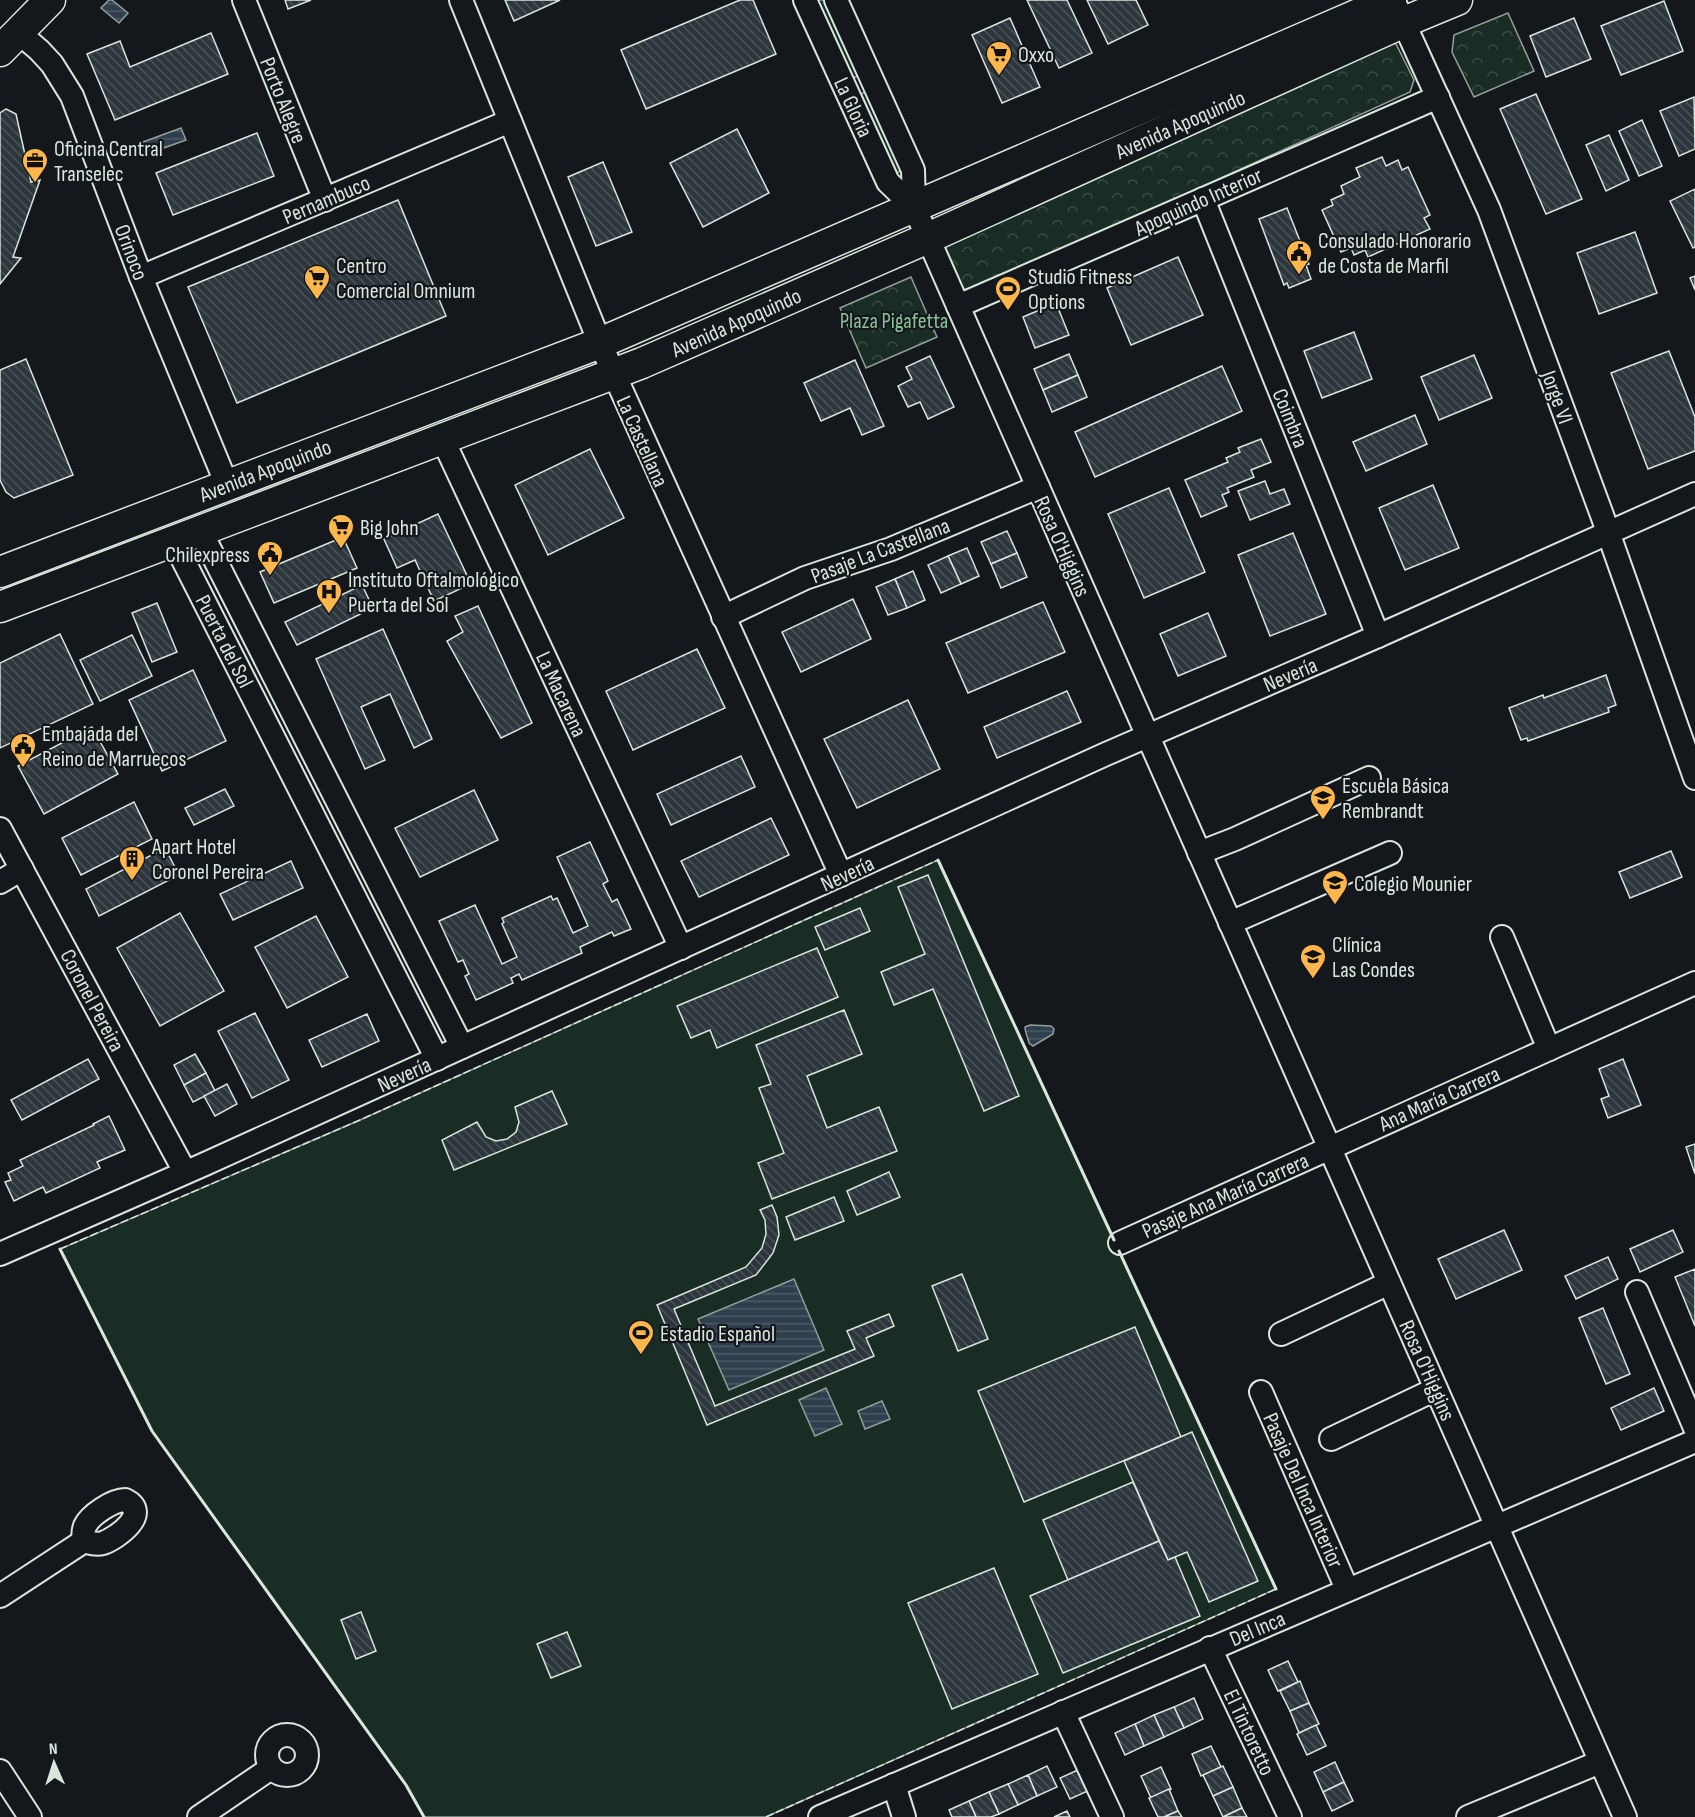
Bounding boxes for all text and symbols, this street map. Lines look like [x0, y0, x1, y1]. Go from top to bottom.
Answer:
supermarket icon: Oxxo [984, 39, 1014, 77]
place label: Oxxo [1018, 42, 1054, 69]
street label: Porto Alegre [253, 54, 312, 148]
street label: La Gloria [827, 73, 878, 142]
street label: Avenida Apoquindo [1111, 85, 1250, 166]
place label: Oficina Central Transelec [54, 136, 163, 188]
office icon: Oficina Central Transelec [20, 146, 50, 184]
street label: Apoquindo Interior [1130, 162, 1267, 243]
street label: Pernambuco [279, 170, 374, 231]
street label: Orinoco [108, 221, 154, 284]
place label: Consulado Honorario de Costa de Marfil [1318, 228, 1471, 280]
public building icon: Consulado Honorario de Costa de Marfil [1284, 238, 1314, 276]
place label: Centro Comercial Omnium [336, 253, 475, 305]
supermarket icon: Centro Comercial Omnium [302, 263, 332, 301]
place label: Studio Fitness Options [1028, 264, 1133, 316]
sports icon: Studio Fitness Options [993, 274, 1023, 312]
street label: Avenida Apoquindo [667, 283, 806, 364]
park label: Plaza Pigafetta [840, 308, 948, 335]
street label: Jorge VI [1534, 366, 1579, 428]
street label: Coimbra [1266, 385, 1314, 452]
street label: La Castellana [610, 392, 674, 491]
street label: Avenida Apoquindo [195, 434, 335, 509]
street label: Rosa O'Higgins [1027, 492, 1096, 601]
supermarket icon: Big John [326, 512, 356, 550]
street label: Pasaje La Castellana [807, 513, 954, 590]
place label: Big John [360, 515, 419, 542]
public building icon: Chilexpress [255, 539, 285, 577]
place label: Chilexpress [165, 542, 250, 569]
place label: Instituto Oftalmológico Puerta del Sol [348, 567, 519, 619]
hospital icon: Instituto Oftalmológico Puerta del Sol [314, 577, 344, 615]
street label: Puerta del Sol [189, 591, 259, 693]
street label: La Macarena [529, 648, 592, 742]
street label: Nevería [1260, 652, 1322, 699]
place label: Embajada del Reino de Marruecos [42, 721, 186, 773]
public building icon: Embajada del Reino de Marruecos [8, 731, 38, 769]
place label: Escuela Básica Rembrandt [1342, 773, 1449, 825]
school or university icon: Escuela Básica Rembrandt [1308, 783, 1338, 821]
place label: Apart Hotel Coronel Pereira [151, 834, 264, 886]
building icon: Apart Hotel Coronel Pereira [117, 844, 147, 882]
street label: Nevería [817, 850, 879, 898]
school or university icon: Colegio Mounier [1320, 868, 1350, 906]
place label: Colegio Mounier [1354, 871, 1472, 898]
place label: Clínica Las Condes [1332, 932, 1415, 984]
school or university icon: Clínica Las Condes [1298, 942, 1328, 980]
street label: Coronel Pereira [53, 945, 130, 1056]
street label: Nevería [374, 1052, 436, 1099]
street label: Ana María Carrera [1374, 1061, 1504, 1138]
street label: Pasaje Ana María Carrera [1138, 1148, 1313, 1245]
street label: Rosa O'Higgins [1392, 1316, 1461, 1425]
sports icon: Estadio Español [626, 1318, 656, 1356]
place label: Estadio Español [660, 1321, 775, 1348]
street label: Pasaje Del Inca Interior [1256, 1409, 1349, 1572]
street label: Del Inca [1226, 1606, 1290, 1653]
street label: El Tintoretto [1217, 1685, 1280, 1780]
north arrow [24, 1733, 84, 1793]
text: N [49, 1740, 58, 1759]

